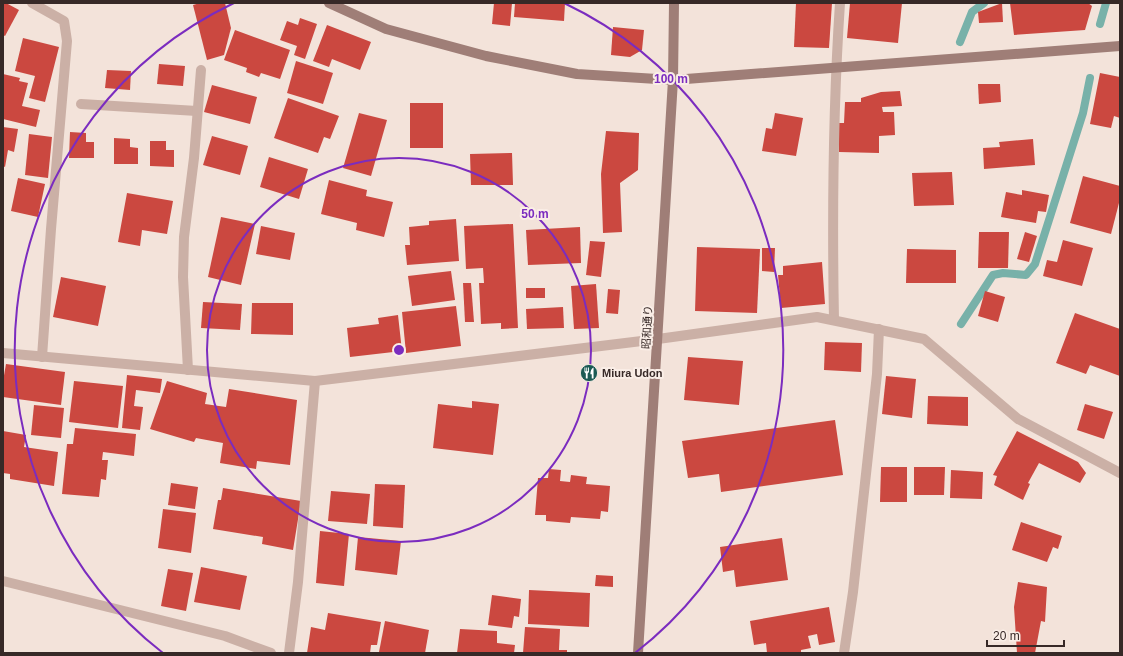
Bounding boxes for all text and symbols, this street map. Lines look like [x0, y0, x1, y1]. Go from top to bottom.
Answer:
text: 100 m [654, 72, 688, 86]
text: 50 m [521, 207, 549, 221]
street label: 昭和通り [640, 305, 654, 349]
centre of rings [392, 343, 406, 357]
restaurant icon: Miura Udon [579, 363, 599, 383]
place label: Miura Udon [602, 367, 663, 379]
scale bar [987, 622, 1064, 648]
text: 20 m [993, 629, 1020, 643]

